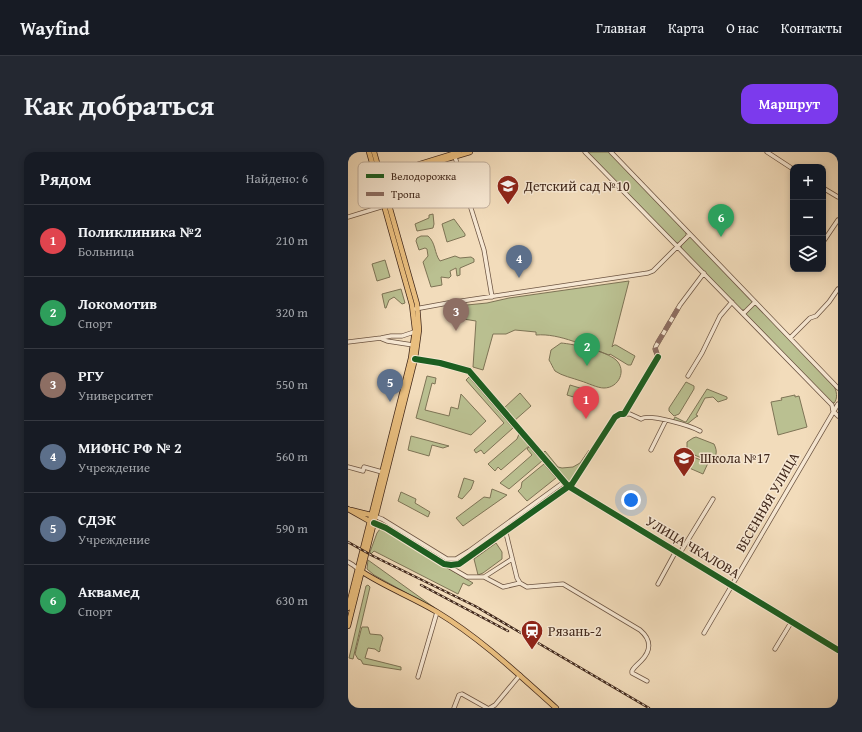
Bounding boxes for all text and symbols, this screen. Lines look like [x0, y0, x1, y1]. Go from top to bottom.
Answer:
text: Wayfind [20, 14, 90, 42]
text: Главная [596, 18, 646, 38]
text: Карта [668, 18, 704, 38]
text: О нас [726, 18, 759, 38]
text: Контакты [781, 18, 842, 38]
text: Как добраться [24, 84, 214, 125]
button: Маршрут [741, 84, 838, 124]
legend [358, 162, 490, 208]
map controls [790, 164, 826, 272]
button: + [790, 164, 826, 200]
text: Рядом [40, 166, 91, 191]
text: Велодорожка [391, 168, 457, 184]
text: Найдено: 6 [246, 169, 308, 188]
school or university icon: Детский сад №10 [495, 173, 521, 206]
place label: Детский сад №10 [523, 176, 630, 196]
text: Тропа [391, 186, 421, 202]
button: − [790, 200, 826, 236]
pin: 6 [708, 204, 734, 237]
text: Поликлиника №2 [78, 221, 202, 242]
text: 1 [50, 231, 56, 250]
text: 210 m [276, 231, 308, 250]
button: layers [790, 236, 826, 272]
text: Больница [78, 242, 134, 261]
pin: 4 [506, 245, 532, 278]
text: Локомотив [78, 293, 157, 314]
pin: 3 [443, 298, 469, 331]
text: 2 [50, 303, 56, 322]
text: 320 m [276, 303, 308, 322]
text: Спорт [78, 314, 112, 333]
pin: 2 [574, 333, 600, 366]
text: РГУ [78, 365, 104, 386]
pin: 5 [377, 369, 403, 402]
text: 3 [50, 375, 56, 394]
text: 550 m [276, 375, 308, 394]
text: Университет [78, 386, 153, 405]
pin: 1 [573, 386, 599, 419]
text: МИФНС РФ № 2 [78, 437, 182, 458]
school or university icon: Школа №17 [671, 445, 697, 478]
text: 4 [50, 447, 56, 466]
text: 560 m [276, 447, 308, 466]
place label: Школа №17 [700, 448, 771, 468]
street label: ВЕСЕННЯЯ УЛИЦА [730, 448, 804, 556]
text: Учреждение [78, 458, 150, 477]
your location [621, 490, 641, 510]
text: СДЭК [78, 509, 116, 530]
street label: УЛИЦА ЧКАЛОВА [642, 511, 744, 583]
text: 5 [50, 519, 56, 538]
text: 590 m [276, 519, 308, 538]
text: Учреждение [78, 530, 150, 549]
text: Аквамед [78, 581, 140, 602]
text: 6 [50, 591, 56, 610]
text: 630 m [276, 591, 308, 610]
text: Спорт [78, 602, 112, 621]
station icon: Рязань-2 [519, 618, 545, 651]
place label: Рязань-2 [548, 621, 602, 641]

